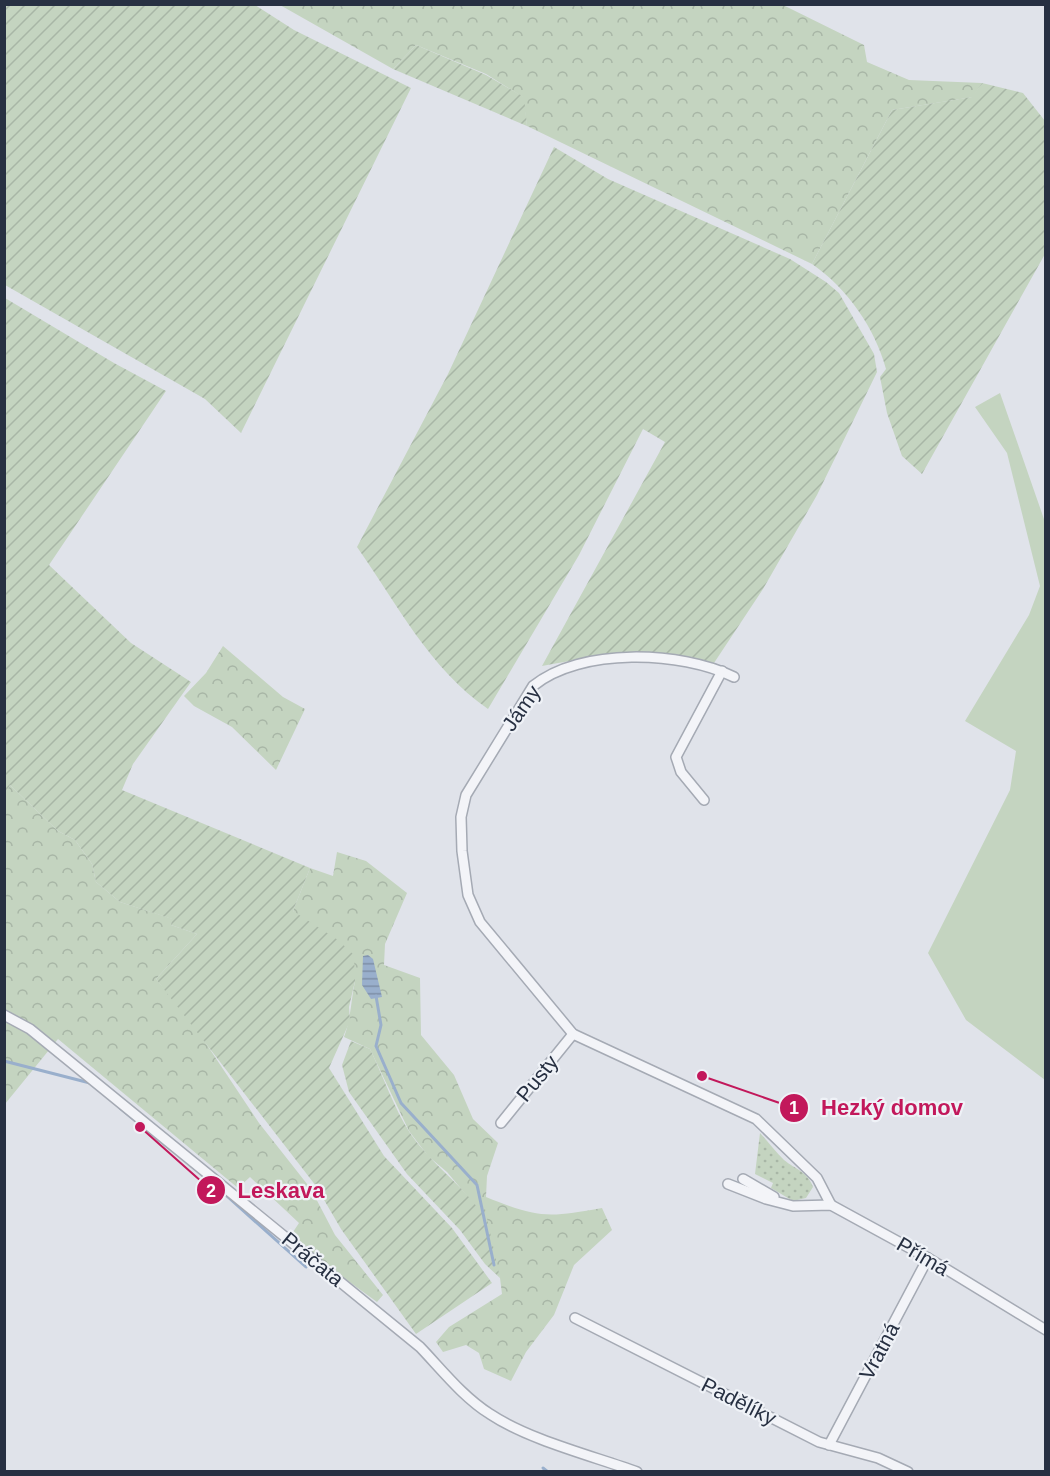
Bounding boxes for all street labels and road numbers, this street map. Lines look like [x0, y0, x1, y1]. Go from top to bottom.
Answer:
street label: Jámy [497, 680, 545, 735]
street label: Pusty [512, 1050, 563, 1106]
street label: Práčata [278, 1227, 349, 1291]
street label: Přímá [893, 1232, 953, 1280]
street label: Vratná [855, 1318, 904, 1383]
street label: Padělíky [698, 1372, 781, 1430]

